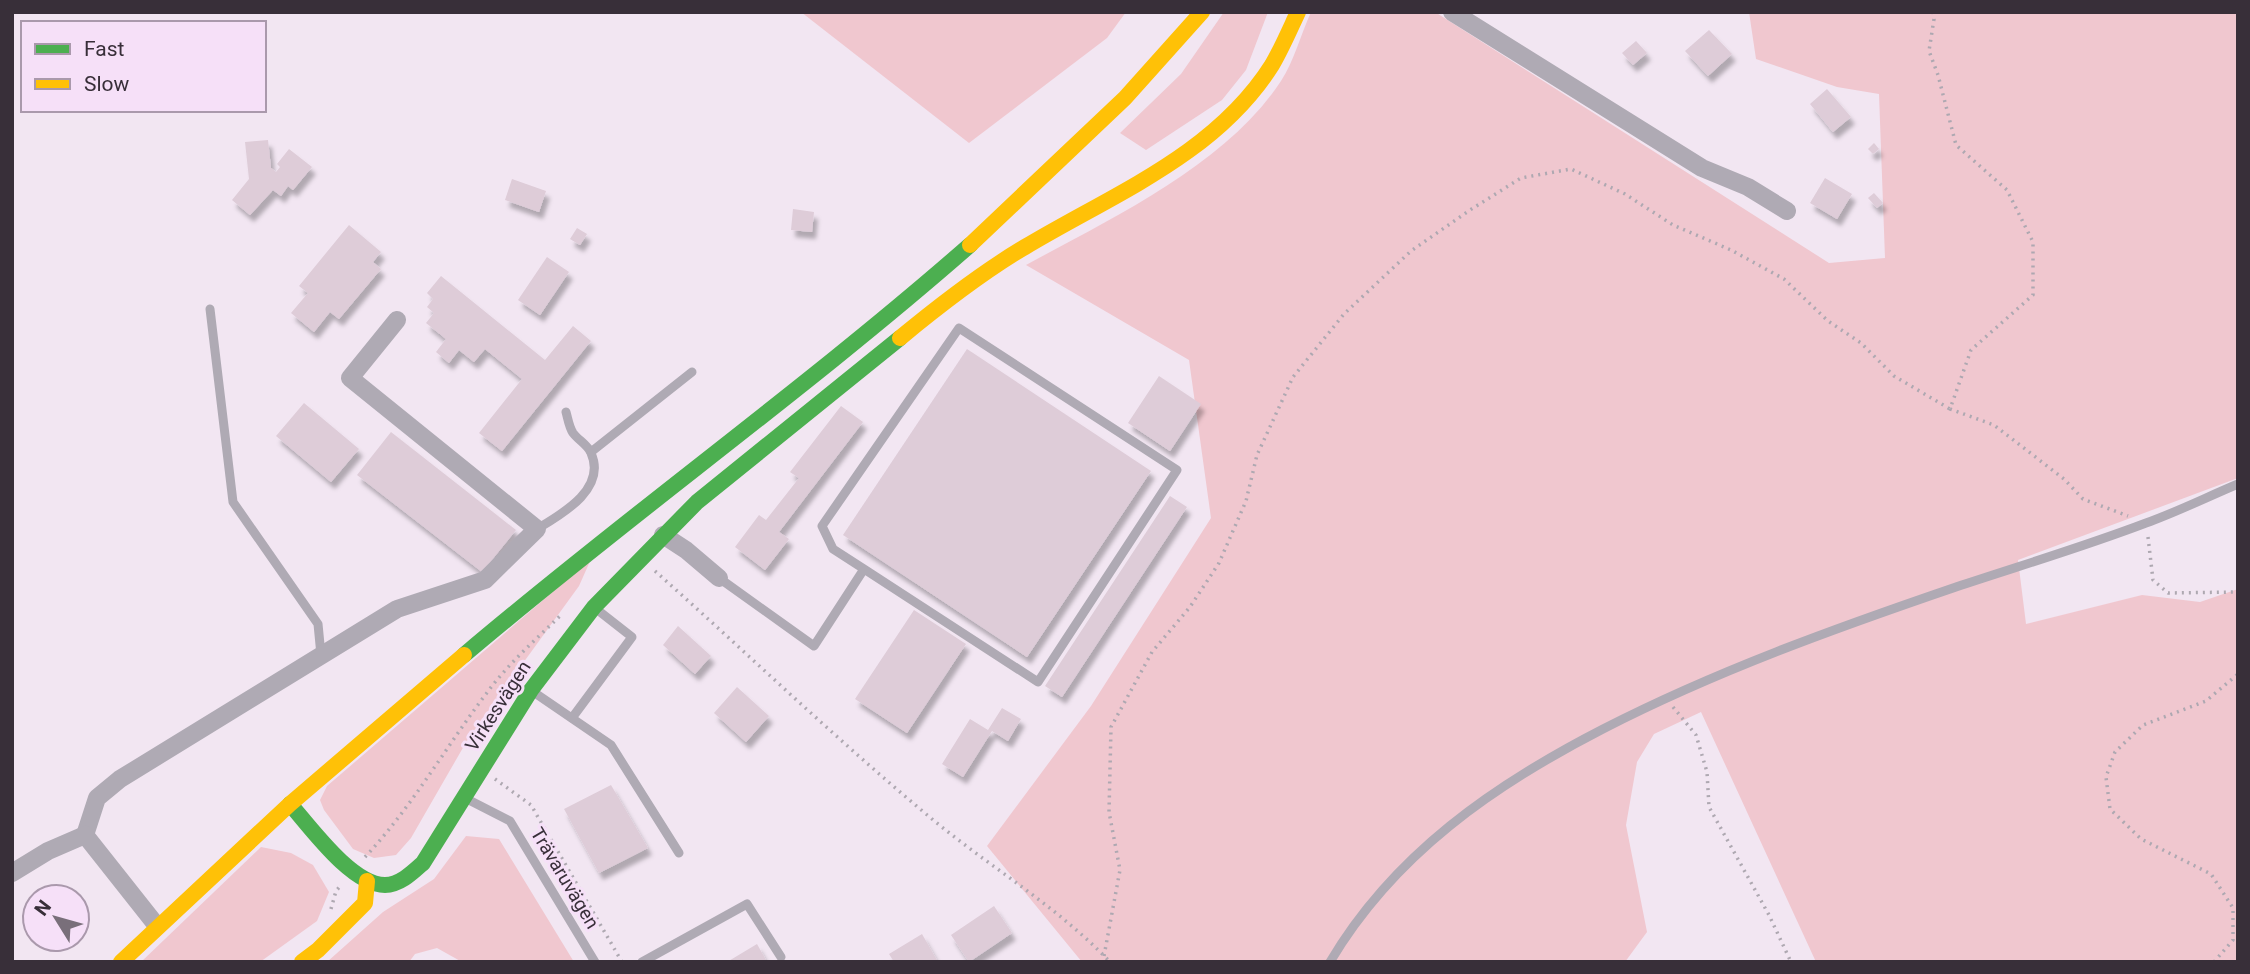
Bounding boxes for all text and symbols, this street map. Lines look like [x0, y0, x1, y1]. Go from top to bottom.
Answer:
legend [21, 21, 266, 112]
text: Fast [84, 37, 125, 61]
text: Slow [84, 72, 130, 96]
street label: Virkesvägen [460, 656, 536, 756]
street label: Trävaruvägen [526, 823, 604, 933]
north arrow [21, 883, 91, 953]
text: N [30, 896, 56, 920]

